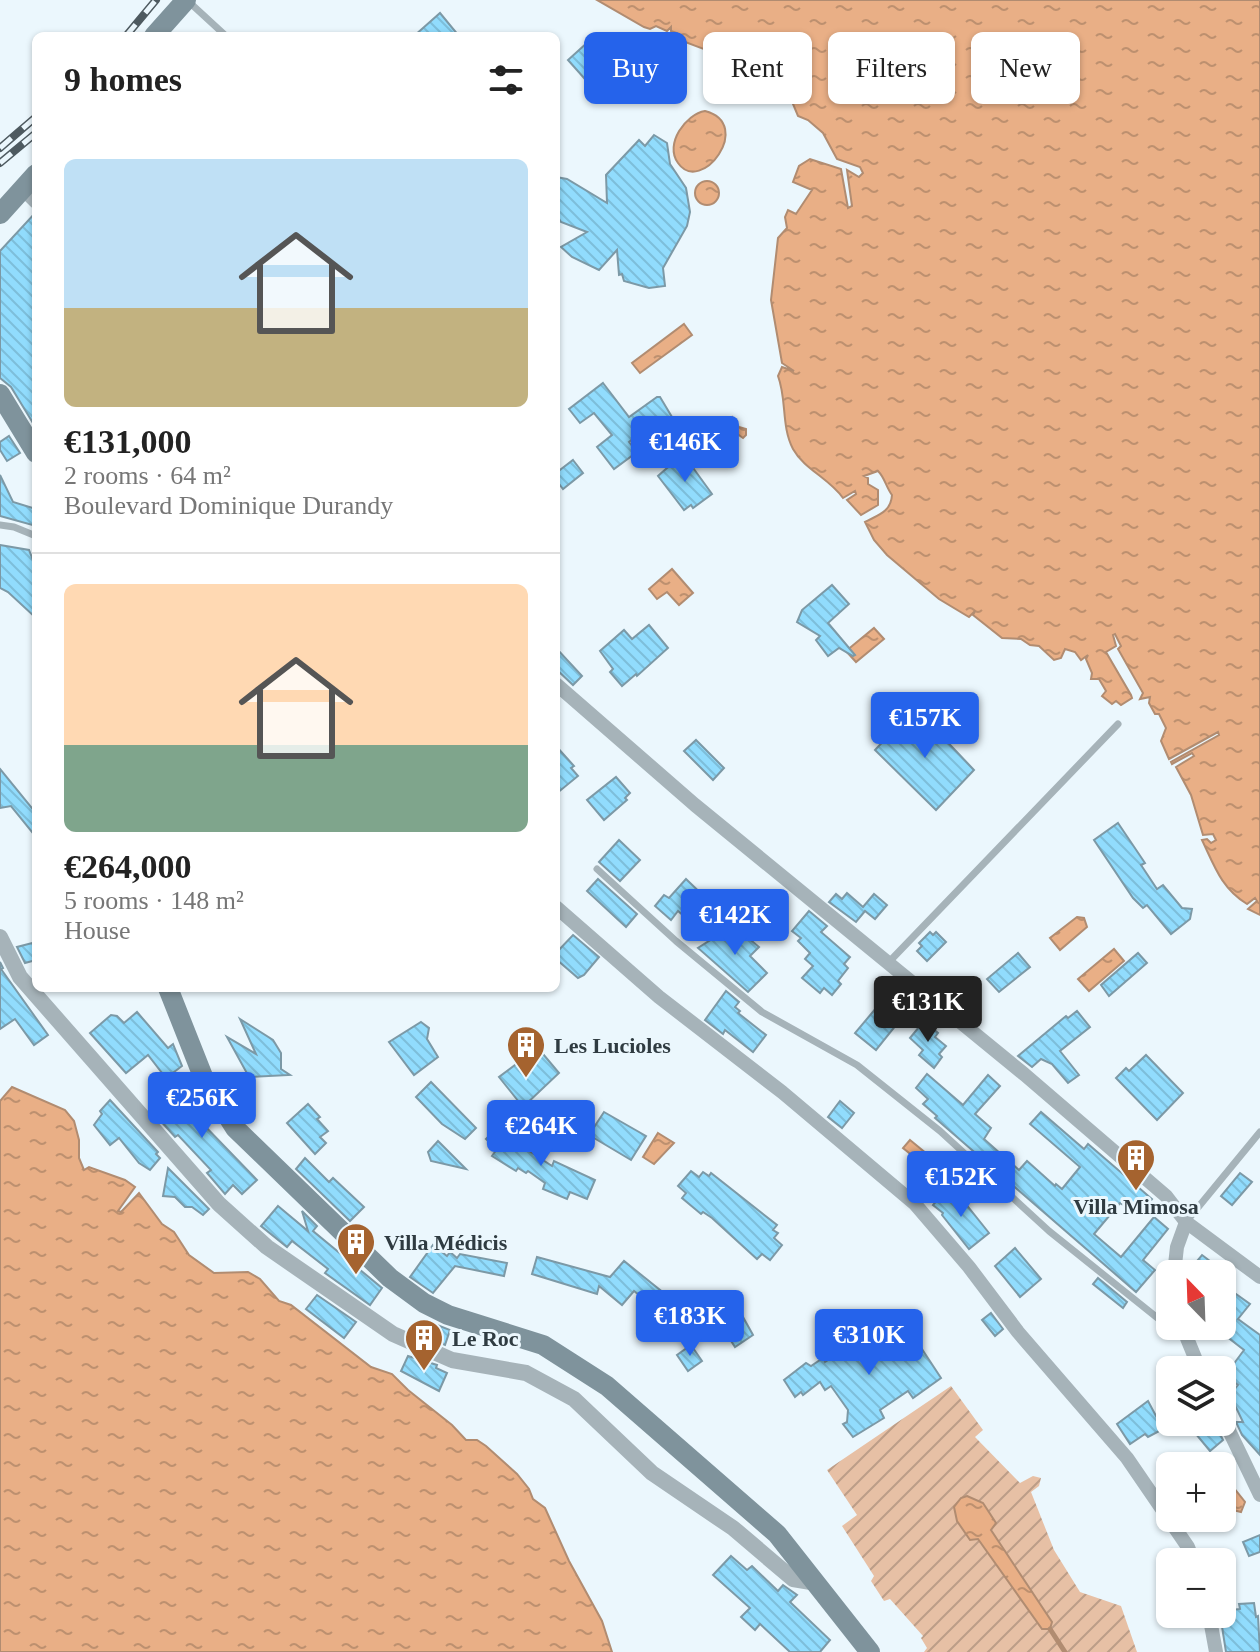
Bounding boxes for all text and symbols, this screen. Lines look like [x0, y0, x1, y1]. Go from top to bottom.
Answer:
chip: Buy [584, 32, 687, 104]
chip: Rent [703, 32, 812, 104]
chip: Filters [828, 32, 955, 104]
chip: New [971, 32, 1080, 104]
icon: filters [484, 58, 528, 102]
text: 9 homes [64, 61, 182, 98]
icon: home [224, 211, 368, 355]
pin: €146K [629, 416, 741, 484]
text: €131,000 [64, 423, 192, 460]
text: €146K [649, 427, 721, 456]
text: 2 rooms · 64 m² [64, 461, 231, 490]
text: Boulevard Dominique Durandy [64, 491, 393, 520]
icon: home [224, 636, 368, 780]
pin: €157K [869, 692, 981, 760]
text: €157K [889, 703, 961, 732]
text: €264,000 [64, 848, 192, 885]
text: 5 rooms · 148 m² [64, 886, 244, 915]
pin: €142K [679, 889, 791, 957]
text: €142K [699, 900, 771, 929]
text: House [64, 916, 130, 945]
pin: €131K [872, 976, 984, 1044]
text: €131K [892, 987, 964, 1016]
building icon: Les Lucioles [505, 1024, 547, 1079]
place label: Les Lucioles [554, 1033, 671, 1058]
pin: €256K [146, 1072, 258, 1140]
text: €256K [166, 1083, 238, 1112]
pin: €264K [485, 1100, 597, 1168]
text: €264K [505, 1111, 577, 1140]
building icon: Villa Mimosa [1115, 1137, 1157, 1192]
pin: €152K [905, 1151, 1017, 1219]
text: €152K [925, 1162, 997, 1191]
place label: Villa Mimosa [1073, 1194, 1199, 1219]
building icon: Villa Médicis [335, 1221, 377, 1276]
place label: Villa Médicis [384, 1230, 508, 1255]
north arrow [1156, 1260, 1236, 1340]
map controls [1156, 1260, 1236, 1628]
pin: €183K [634, 1290, 746, 1358]
text: €183K [654, 1301, 726, 1330]
pin: €310K [813, 1309, 925, 1377]
building icon: Le Roc [403, 1317, 445, 1372]
text: €310K [833, 1320, 905, 1349]
place label: Le Roc [452, 1326, 519, 1351]
button: layers [1156, 1356, 1236, 1436]
button: + [1156, 1452, 1236, 1532]
button: − [1156, 1548, 1236, 1628]

